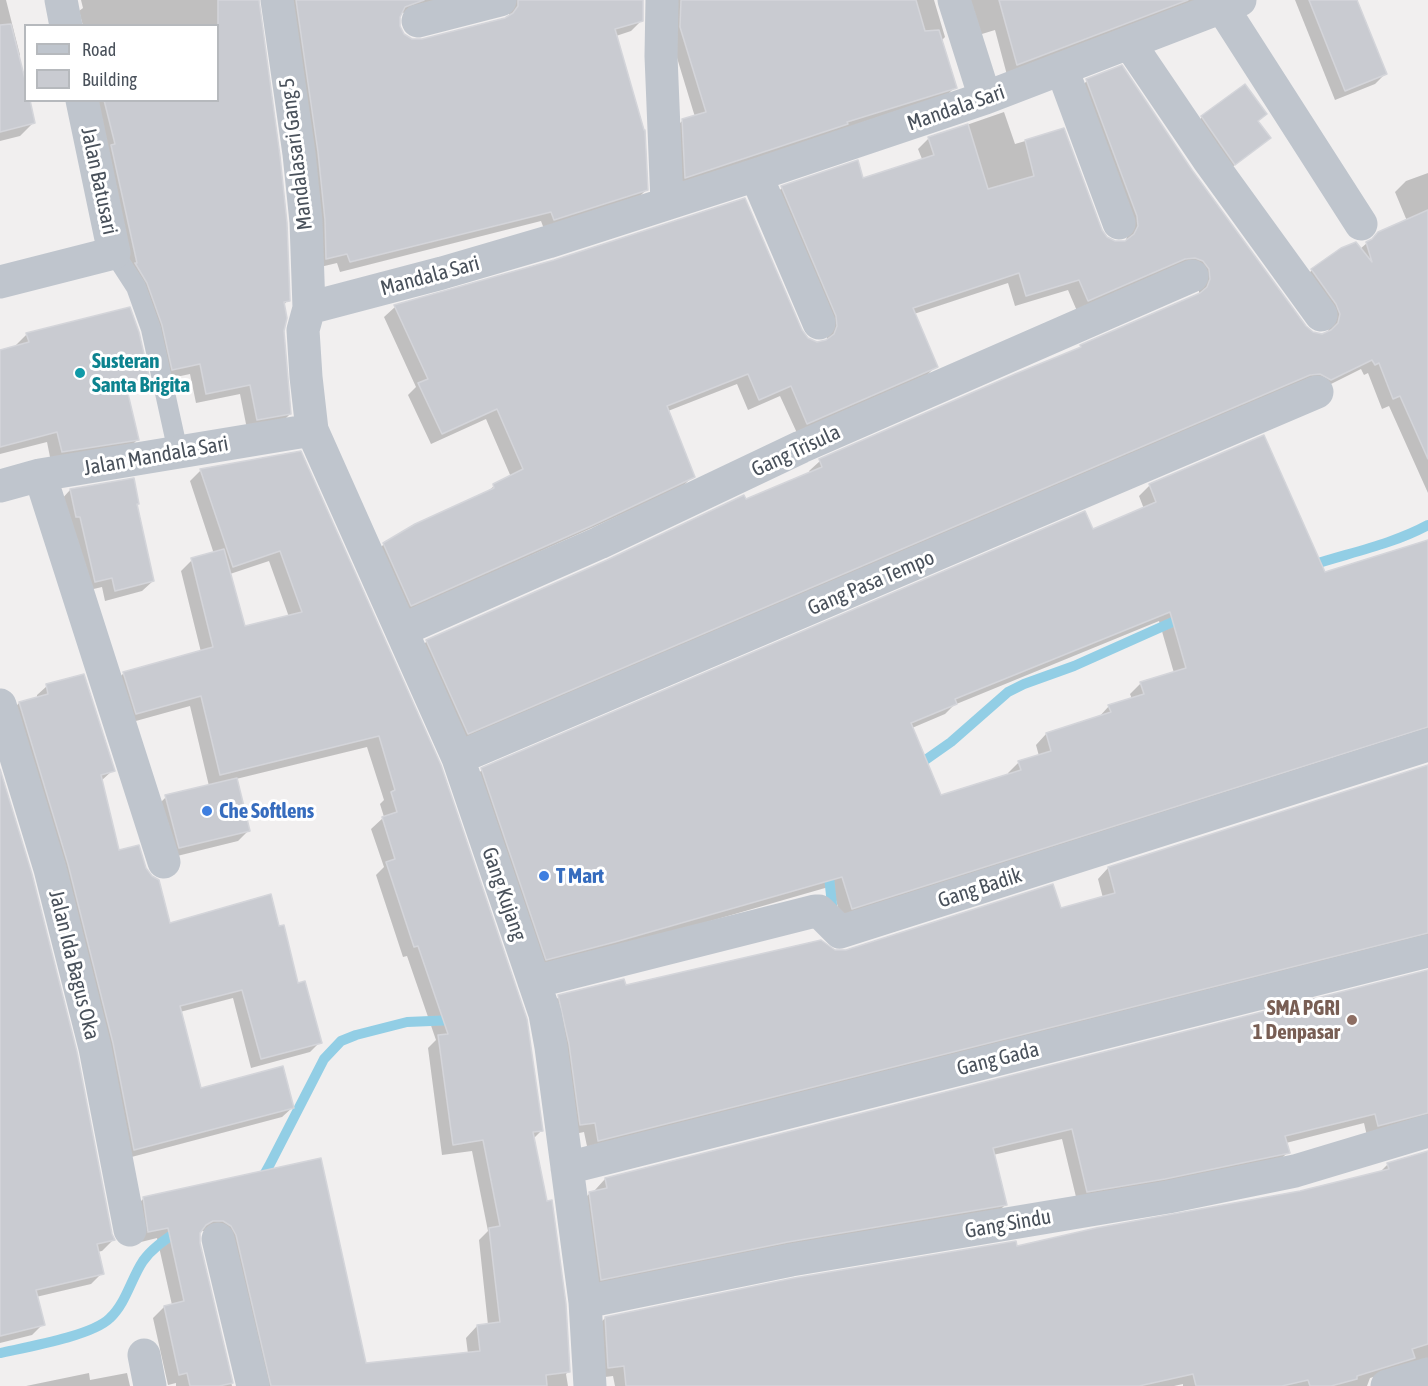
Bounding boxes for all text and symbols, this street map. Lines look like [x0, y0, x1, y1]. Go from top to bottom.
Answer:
legend [24, 24, 219, 102]
text: Road [82, 39, 116, 60]
text: Building [82, 69, 137, 90]
street label: Mandalasari Gang 5 [274, 77, 318, 231]
street label: Mandala Sari [904, 80, 1008, 136]
street label: Jalan Batusari [75, 125, 123, 237]
street label: Mandala Sari [378, 251, 482, 301]
place label: Susteran Santa Brigita [92, 348, 190, 398]
marker: Susteran Santa Brigita [73, 366, 87, 380]
street label: Gang Trisula [748, 420, 844, 482]
street label: Jalan Mandala Sari [82, 431, 230, 481]
street label: Gang Pasa Tempo [804, 545, 938, 621]
place label: Che Softlens [219, 798, 314, 824]
marker: Che Softlens [200, 804, 214, 818]
street label: Gang Kujang [476, 844, 532, 944]
place label: T Mart [556, 863, 604, 889]
street label: Gang Badik [935, 863, 1025, 913]
marker: T Mart [537, 869, 551, 883]
street label: Jalan Ida Bagus Oka [43, 888, 105, 1042]
place label: SMA PGRI 1 Denpasar [1253, 995, 1340, 1045]
marker: SMA PGRI 1 Denpasar [1345, 1013, 1359, 1027]
street label: Gang Gada [954, 1037, 1042, 1081]
street label: Gang Sindu [963, 1204, 1053, 1244]

